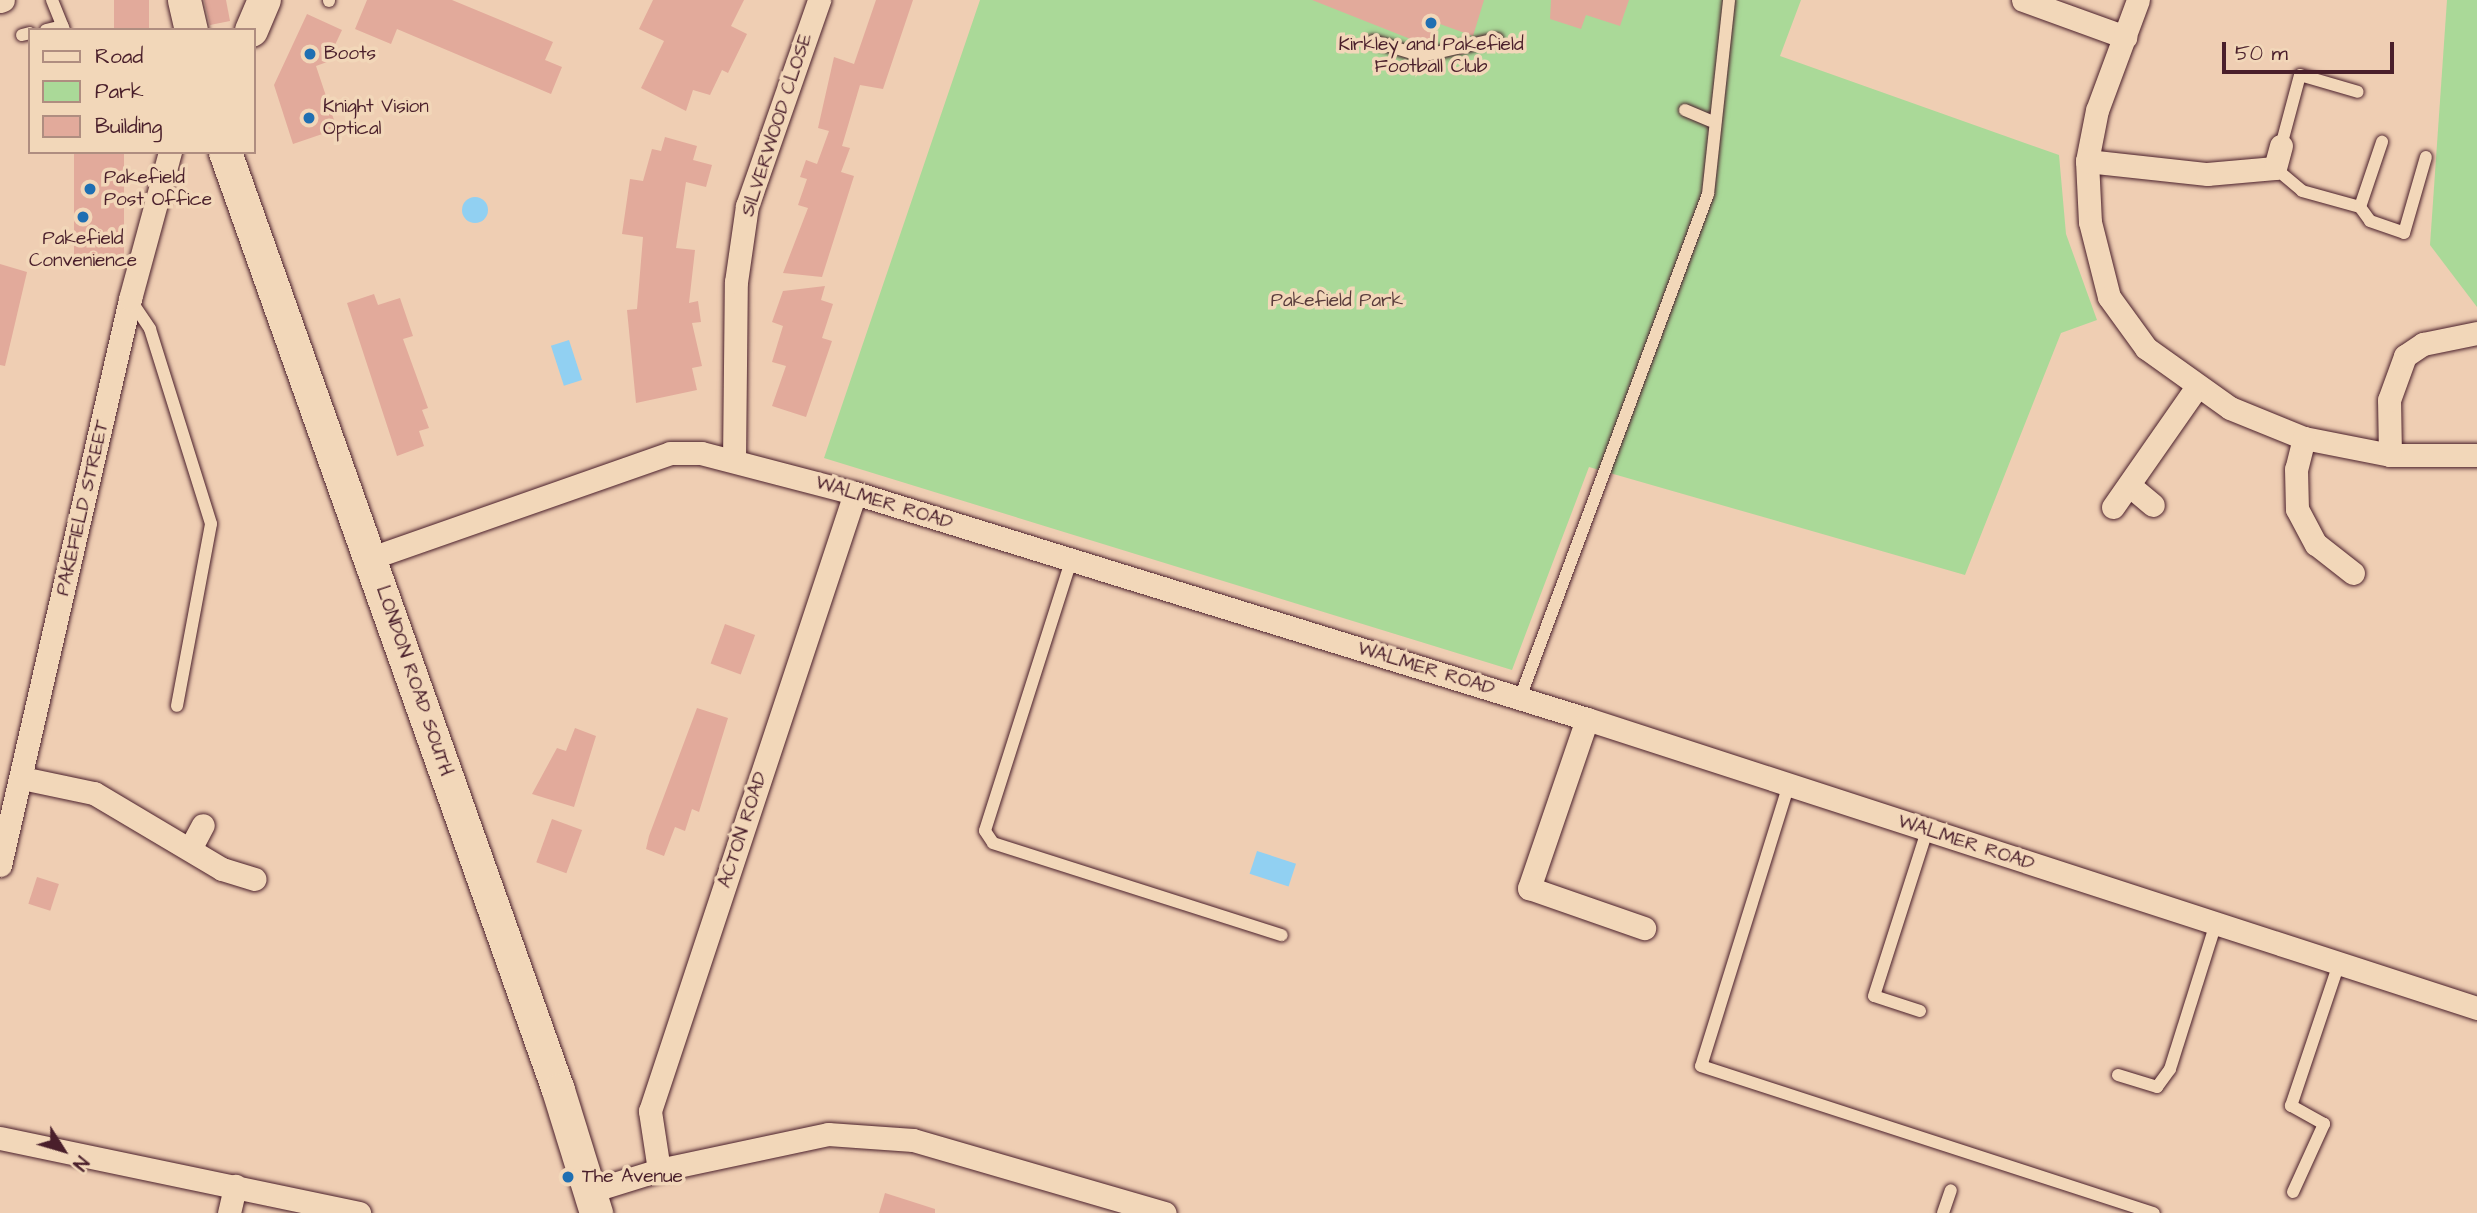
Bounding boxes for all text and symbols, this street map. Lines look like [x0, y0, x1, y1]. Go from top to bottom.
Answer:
marker: Kirkley and Pakefield Football Club [1423, 15, 1439, 31]
legend [28, 28, 256, 154]
scale bar [2225, 28, 2396, 72]
street label: SILVERWOOD CLOSE [737, 31, 817, 219]
place label: Kirkley and Pakefield Football Club [1338, 34, 1524, 78]
text: 50 m [2235, 39, 2288, 68]
text: Road [95, 42, 143, 71]
place label: Boots [324, 43, 376, 65]
marker: Boots [302, 46, 318, 62]
text: Park [95, 77, 144, 106]
place label: Knight Vision Optical [323, 96, 429, 140]
marker: Knight Vision Optical [301, 110, 317, 126]
text: Building [95, 112, 162, 141]
place label: Pakefield Post Office [104, 167, 212, 211]
marker: Pakefield Post Office [82, 181, 98, 197]
marker: Pakefield Convenience [75, 209, 91, 225]
place label: Pakefield Convenience [29, 228, 137, 272]
park label: Pakefield Park [1271, 290, 1403, 312]
street label: PAKEFIELD STREET [52, 418, 114, 598]
street label: WALMER ROAD [813, 471, 955, 535]
street label: LONDON ROAD SOUTH [371, 583, 457, 779]
street label: WALMER ROAD [1355, 637, 1497, 701]
street label: ACTON ROAD [714, 769, 772, 891]
street label: WALMER ROAD [1895, 810, 2037, 876]
north arrow [28, 1115, 98, 1185]
text: N [66, 1150, 95, 1176]
place label: The Avenue [582, 1166, 683, 1188]
marker: The Avenue [560, 1169, 576, 1185]

